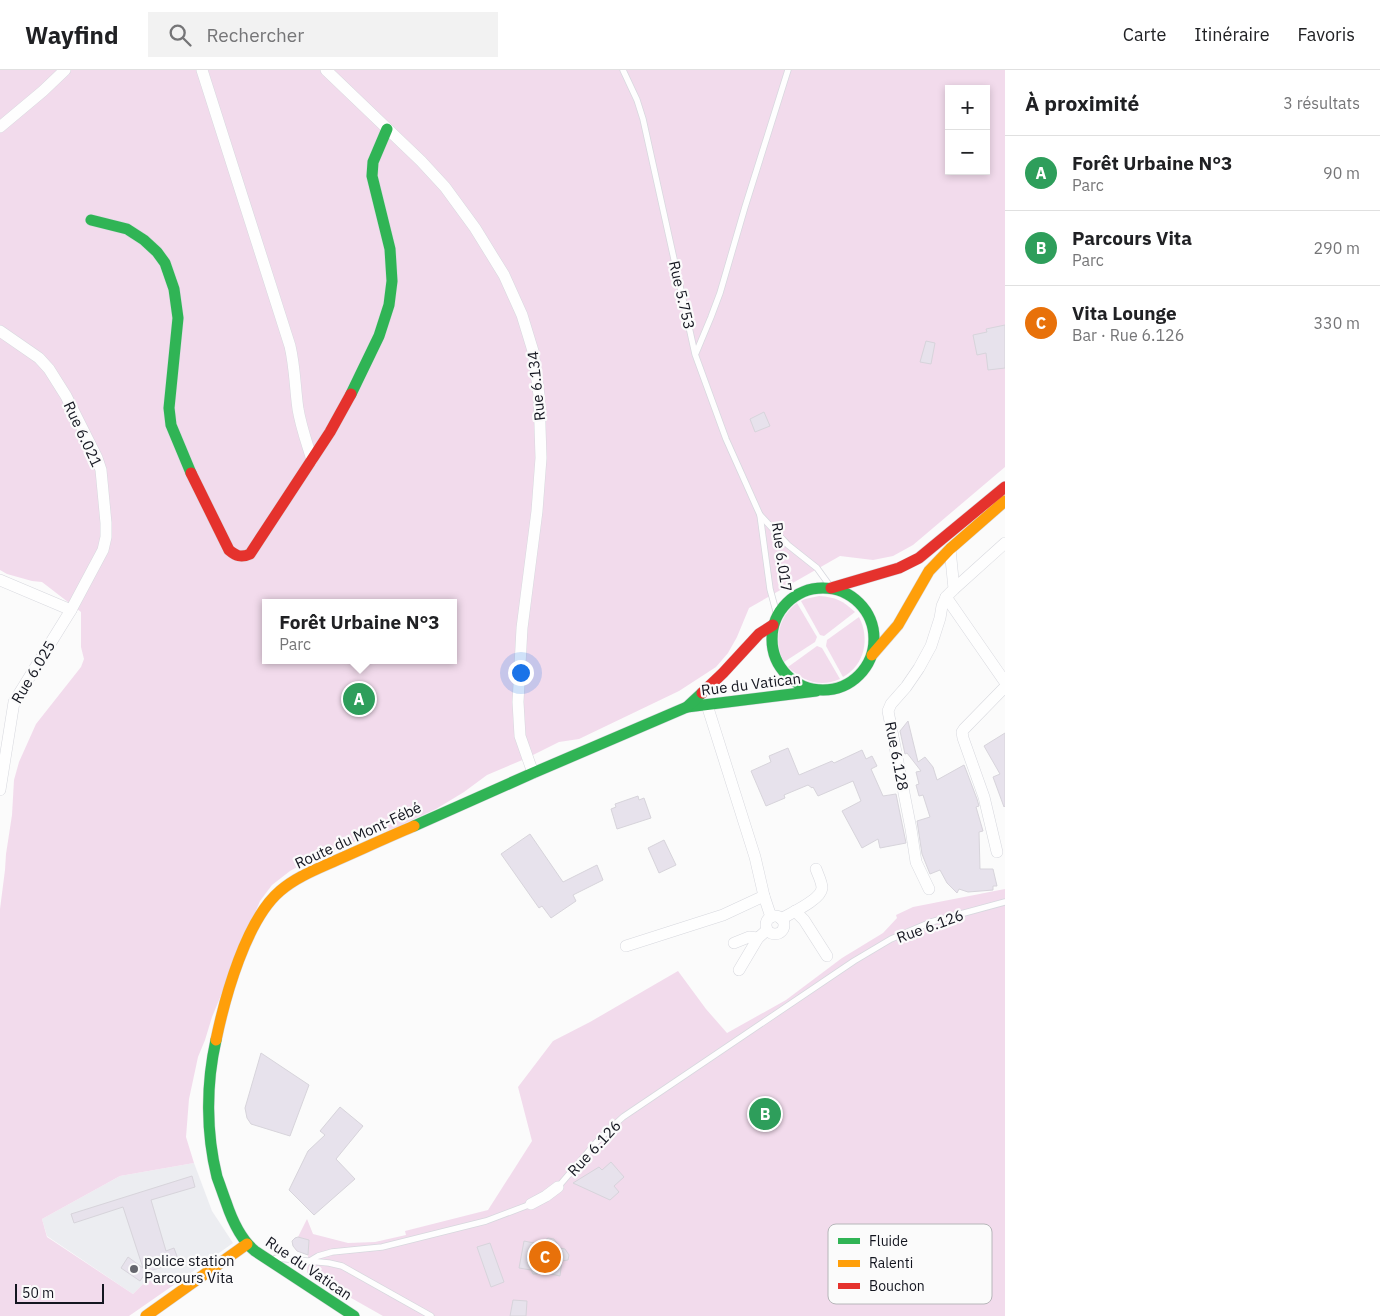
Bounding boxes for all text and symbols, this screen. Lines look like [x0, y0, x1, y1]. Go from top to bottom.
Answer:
search box [148, 12, 498, 57]
text: Wayfind [25, 19, 118, 51]
icon: search [166, 21, 194, 49]
text: Rechercher [206, 23, 304, 47]
text: Carte [1123, 23, 1166, 46]
text: Itinéraire [1194, 23, 1270, 46]
text: Favoris [1298, 23, 1355, 46]
map controls [945, 85, 990, 175]
button: + [945, 85, 990, 130]
text: À proximité [1025, 89, 1139, 117]
text: 3 résultats [1283, 93, 1360, 113]
button: − [945, 130, 990, 175]
text: Forêt Urbaine N°3 [1072, 151, 1232, 175]
text: A [1036, 163, 1046, 183]
text: 90 m [1323, 163, 1360, 183]
text: Parc [1072, 175, 1104, 195]
text: Parcours Vita [1072, 226, 1192, 250]
text: B [1036, 238, 1046, 258]
text: 290 m [1313, 238, 1360, 258]
text: Parc [1072, 250, 1104, 270]
street label: Rue 5.753 [665, 259, 699, 331]
text: Vita Lounge [1072, 301, 1177, 325]
text: C [1036, 313, 1046, 333]
text: 330 m [1313, 313, 1360, 333]
text: Bar · Rue 6.126 [1072, 325, 1184, 345]
street label: Rue 6.134 [523, 350, 549, 422]
street label: Rue 6.021 [60, 398, 106, 470]
street label: Rue 6.017 [768, 521, 796, 593]
popup [262, 599, 457, 664]
text: Forêt Urbaine N°3 [279, 610, 440, 634]
text: Parc [279, 634, 311, 654]
street label: Rue 6.025 [7, 637, 59, 707]
your location [508, 660, 534, 686]
street label: Rue du Vatican [700, 668, 802, 700]
pin: A [343, 680, 375, 718]
street label: Rue 6.128 [881, 720, 913, 792]
street label: Route du Mont-Fébé [292, 797, 424, 873]
street label: Rue 6.126 [894, 905, 966, 947]
pin: B [749, 1095, 781, 1133]
street label: Rue 6.126 [563, 1116, 625, 1180]
legend [828, 1224, 992, 1304]
street label: Rue du Vatican [262, 1232, 356, 1304]
text: Fluide [869, 1232, 908, 1250]
pin: C [529, 1238, 561, 1276]
place label: police station Parcours Vita [144, 1251, 235, 1287]
text: Ralenti [869, 1254, 913, 1272]
marker: police station Parcours Vita [128, 1263, 140, 1275]
text: Bouchon [869, 1277, 925, 1295]
scale bar [15, 1281, 104, 1304]
text: 50 m [22, 1284, 54, 1302]

